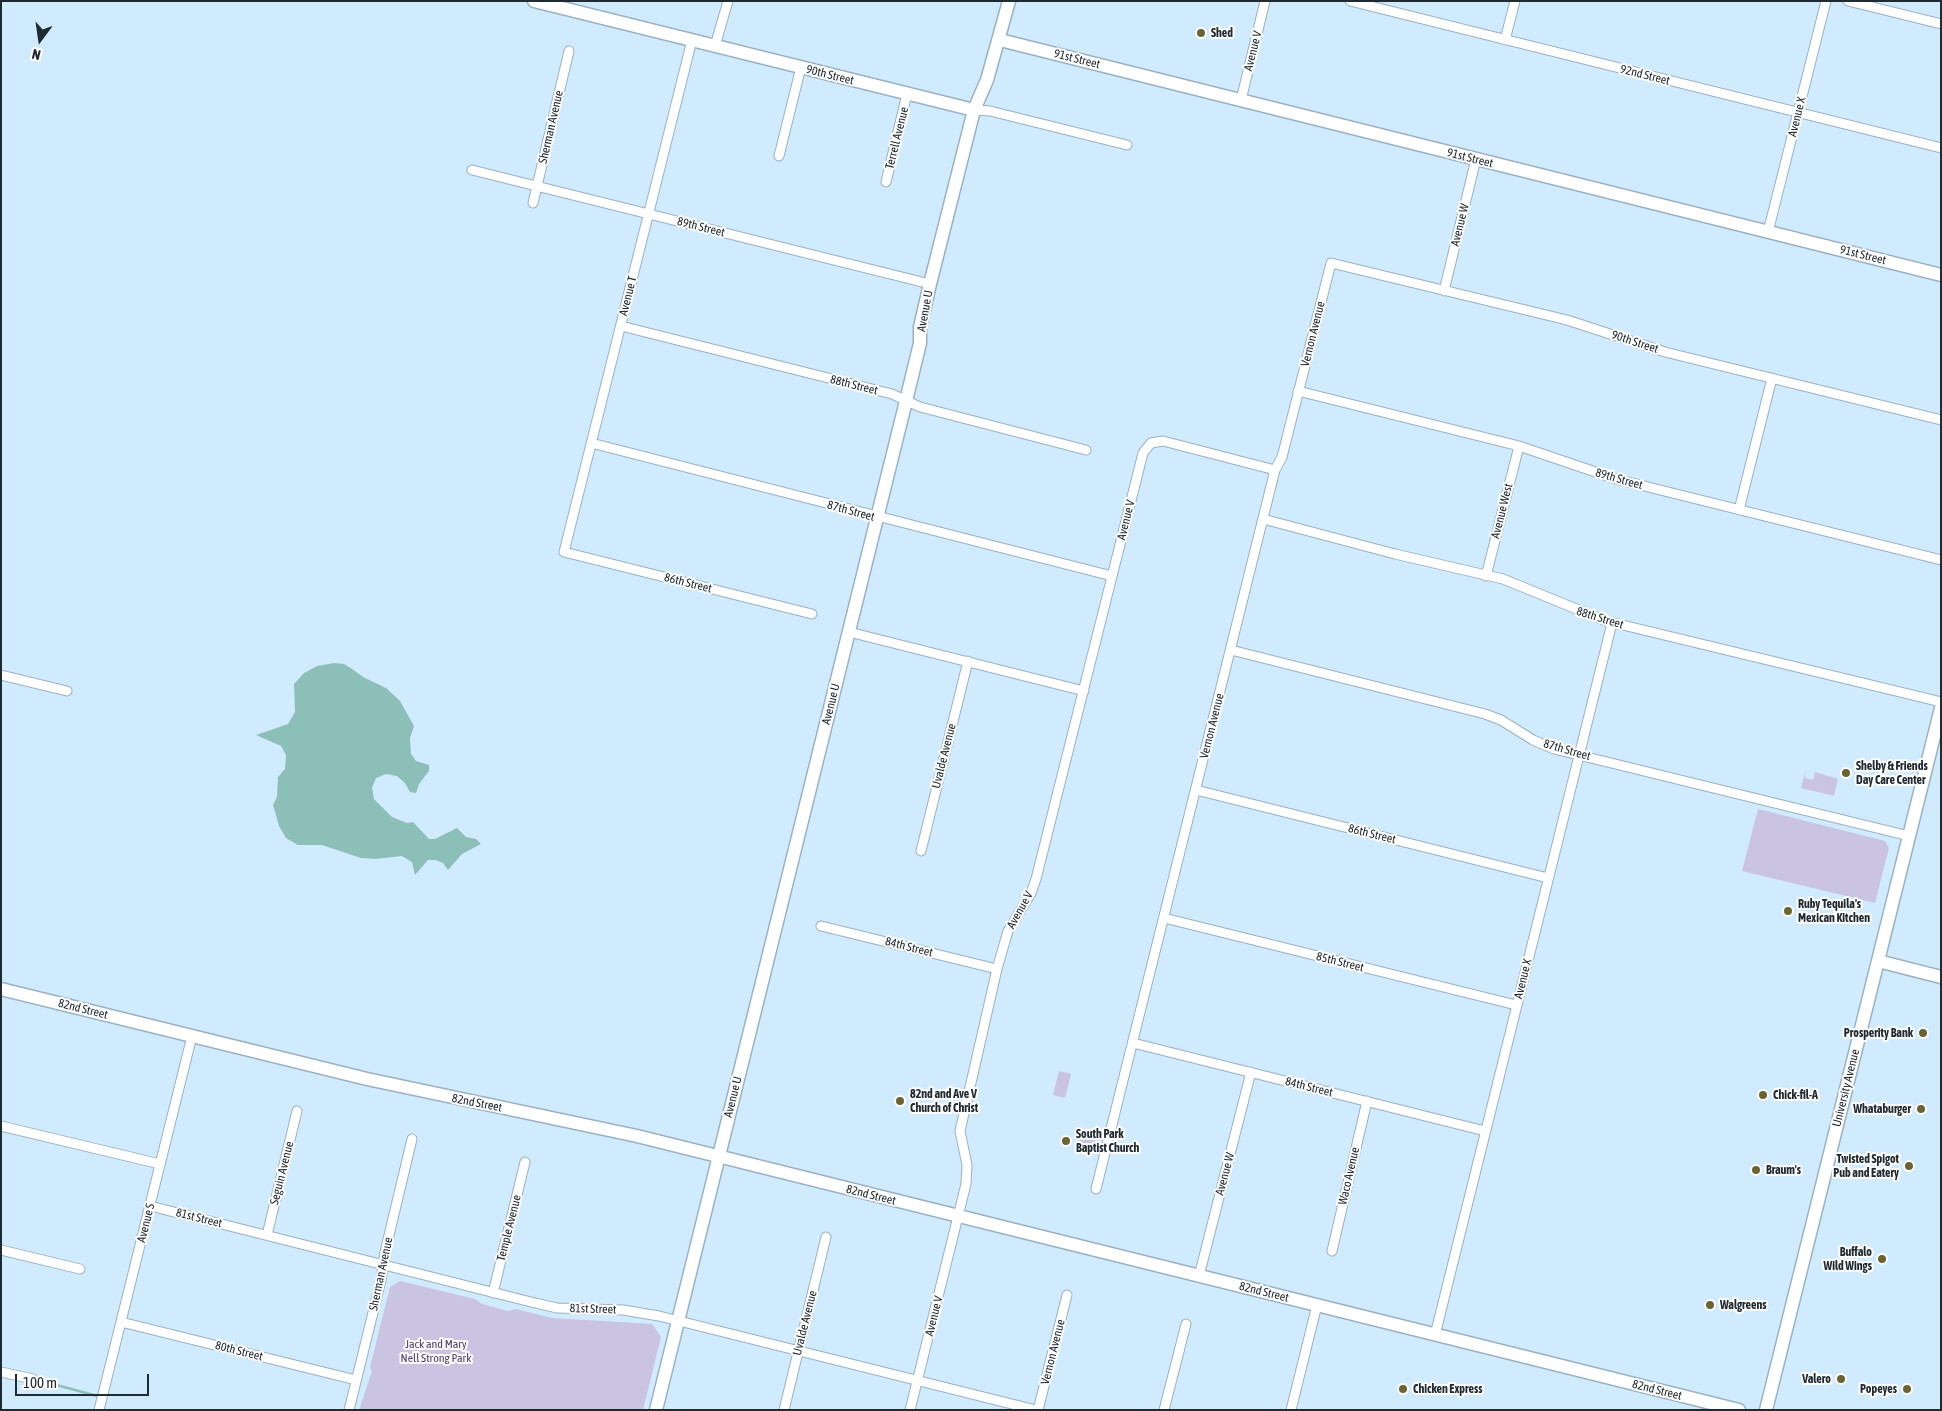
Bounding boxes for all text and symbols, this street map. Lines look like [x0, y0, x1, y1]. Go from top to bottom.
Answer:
north arrow [15, 15, 65, 65]
place label: Shed [1211, 26, 1233, 40]
marker: Shed [1195, 27, 1207, 39]
street label: Avenue V [1241, 29, 1265, 73]
text: N [30, 46, 42, 63]
street label: 91st Street [1052, 46, 1102, 72]
street label: 90th Street [805, 62, 855, 88]
street label: 92nd Street [1619, 62, 1671, 88]
street label: Sherman Avenue [536, 89, 566, 165]
street label: Avenue X [1785, 96, 1809, 138]
street label: Terrell Avenue [882, 105, 912, 171]
street label: 91st Street [1445, 145, 1495, 171]
street label: Avenue W [1448, 202, 1472, 248]
street label: 89th Street [676, 214, 726, 240]
street label: 91st Street [1838, 242, 1888, 268]
street label: Avenue T [616, 275, 640, 317]
street label: Avenue U [914, 289, 936, 333]
street label: Vernon Avenue [1298, 300, 1328, 368]
street label: 90th Street [1610, 328, 1660, 356]
street label: 88th Street [829, 372, 879, 398]
street label: 89th Street [1594, 465, 1644, 493]
street label: Avenue West [1488, 482, 1516, 540]
street label: 87th Street [826, 498, 876, 524]
street label: Avenue V [1114, 498, 1138, 542]
street label: 86th Street [663, 570, 713, 596]
street label: 88th Street [1575, 604, 1625, 632]
street label: Avenue U [819, 682, 843, 726]
street label: Vernon Avenue [1197, 692, 1227, 760]
street label: Uvalde Avenue [929, 722, 959, 790]
street label: 87th Street [1542, 736, 1592, 764]
place label: Shelby & Friends Day Care Center [1856, 759, 1928, 787]
marker: Shelby & Friends Day Care Center [1840, 767, 1852, 779]
street label: 86th Street [1347, 821, 1397, 847]
street label: Avenue V [1004, 889, 1036, 931]
place label: Ruby Tequila's Mexican Kitchen [1798, 897, 1870, 925]
marker: Ruby Tequila's Mexican Kitchen [1782, 905, 1794, 917]
street label: 84th Street [884, 934, 934, 960]
street label: 85th Street [1315, 949, 1365, 975]
street label: Avenue X [1511, 958, 1535, 1000]
street label: 82nd Street [57, 996, 109, 1022]
place label: Prosperity Bank [1844, 1026, 1913, 1040]
marker: Prosperity Bank [1917, 1027, 1929, 1039]
street label: University Avenue [1829, 1048, 1863, 1128]
street label: 84th Street [1284, 1074, 1334, 1100]
street label: Avenue U [721, 1075, 745, 1119]
place label: 82nd and Ave V Church of Christ [910, 1087, 978, 1115]
place label: Chick-fil-A [1773, 1088, 1818, 1102]
marker: Chick-fil-A [1757, 1089, 1769, 1101]
street label: 82nd Street [451, 1091, 503, 1115]
marker: 82nd and Ave V Church of Christ [894, 1095, 906, 1107]
place label: Whataburger [1853, 1102, 1911, 1116]
marker: Whataburger [1915, 1103, 1927, 1115]
place label: South Park Baptist Church [1076, 1127, 1139, 1155]
marker: South Park Baptist Church [1060, 1135, 1072, 1147]
street label: Seguin Avenue [267, 1140, 297, 1206]
street label: Waco Avenue [1335, 1146, 1363, 1206]
street label: Avenue W [1212, 1151, 1238, 1197]
place label: Twisted Spigot Pub and Eatery [1833, 1152, 1899, 1180]
marker: Twisted Spigot Pub and Eatery [1903, 1160, 1915, 1172]
place label: Braum's [1766, 1163, 1801, 1177]
marker: Braum's [1750, 1164, 1762, 1176]
street label: 82nd Street [845, 1182, 897, 1208]
street label: Temple Avenue [494, 1193, 524, 1263]
street label: Avenue S [134, 1202, 158, 1244]
street label: 81st Street [174, 1205, 224, 1231]
street label: Sherman Avenue [366, 1236, 396, 1312]
place label: Buffalo Wild Wings [1823, 1245, 1872, 1273]
marker: Buffalo Wild Wings [1876, 1253, 1888, 1265]
street label: 82nd Street [1238, 1279, 1290, 1305]
street label: Uvalde Avenue [790, 1289, 820, 1357]
street label: Avenue V [922, 1294, 946, 1338]
place label: Walgreens [1720, 1298, 1767, 1312]
marker: Walgreens [1704, 1299, 1716, 1311]
street label: 81st Street [569, 1301, 617, 1317]
street label: Vernon Avenue [1038, 1318, 1068, 1386]
park label: Jack and Mary Nell Strong Park [401, 1337, 471, 1365]
street label: 80th Street [214, 1338, 264, 1364]
scale bar [18, 1364, 151, 1396]
place label: Valero [1802, 1372, 1831, 1386]
marker: Valero [1835, 1373, 1847, 1385]
text: 100 m [23, 1374, 57, 1391]
street label: 82nd Street [1631, 1377, 1683, 1403]
place label: Chicken Express [1413, 1382, 1482, 1396]
place label: Popeyes [1860, 1382, 1897, 1396]
marker: Chicken Express [1397, 1383, 1409, 1395]
marker: Popeyes [1901, 1383, 1913, 1395]

